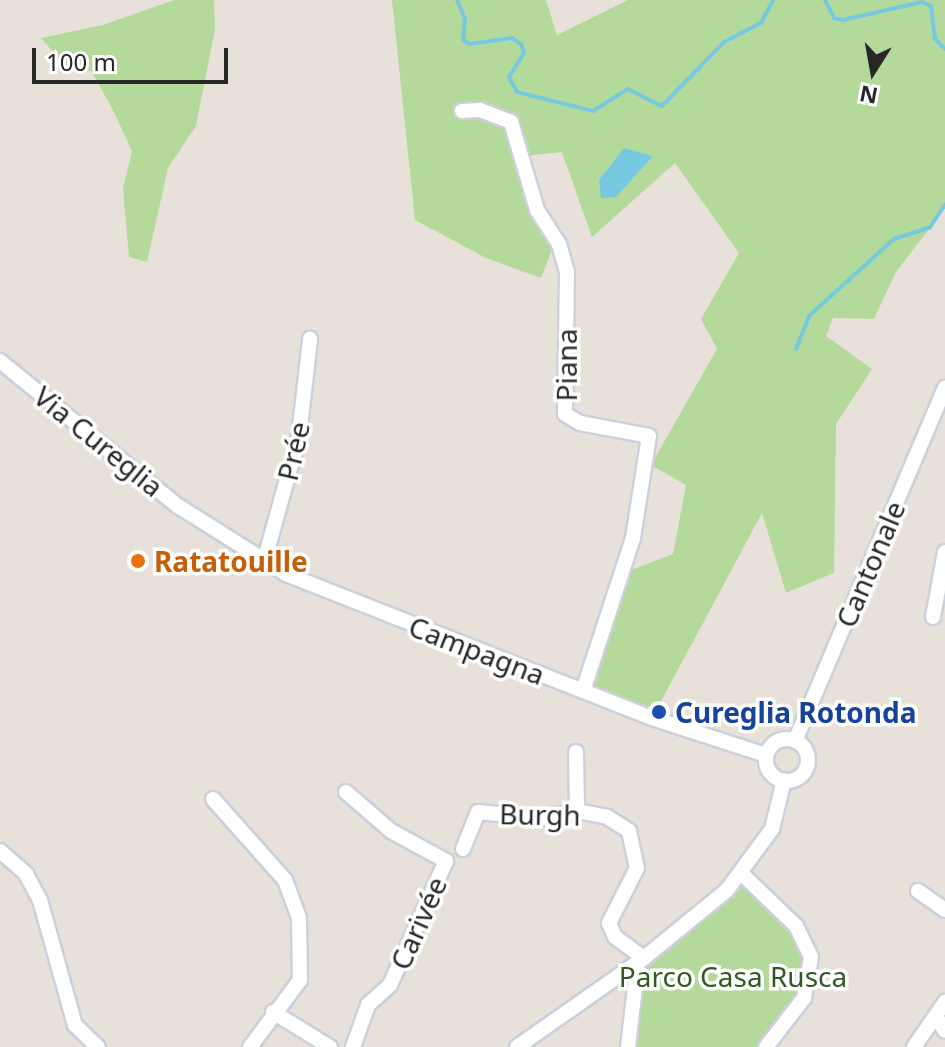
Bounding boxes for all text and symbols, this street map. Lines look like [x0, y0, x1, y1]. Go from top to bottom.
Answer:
scale bar [36, 32, 232, 82]
north arrow [833, 32, 913, 112]
text: 100 m [46, 45, 116, 78]
text: N [857, 79, 880, 112]
street label: Piana [549, 329, 583, 401]
street label: Via Cureglia [28, 379, 170, 503]
street label: Prée [270, 418, 316, 484]
street label: Cantonale [828, 496, 912, 632]
place label: Ratatouille [154, 544, 308, 578]
marker: Ratatouille [129, 552, 147, 570]
street label: Campagna [404, 609, 550, 691]
place label: Cureglia Rotonda [675, 695, 916, 729]
marker: Cureglia Rotonda [650, 703, 668, 721]
street label: Burgh [499, 796, 581, 832]
street label: Carivée [383, 871, 453, 975]
park label: Parco Casa Rusca [619, 959, 847, 993]

